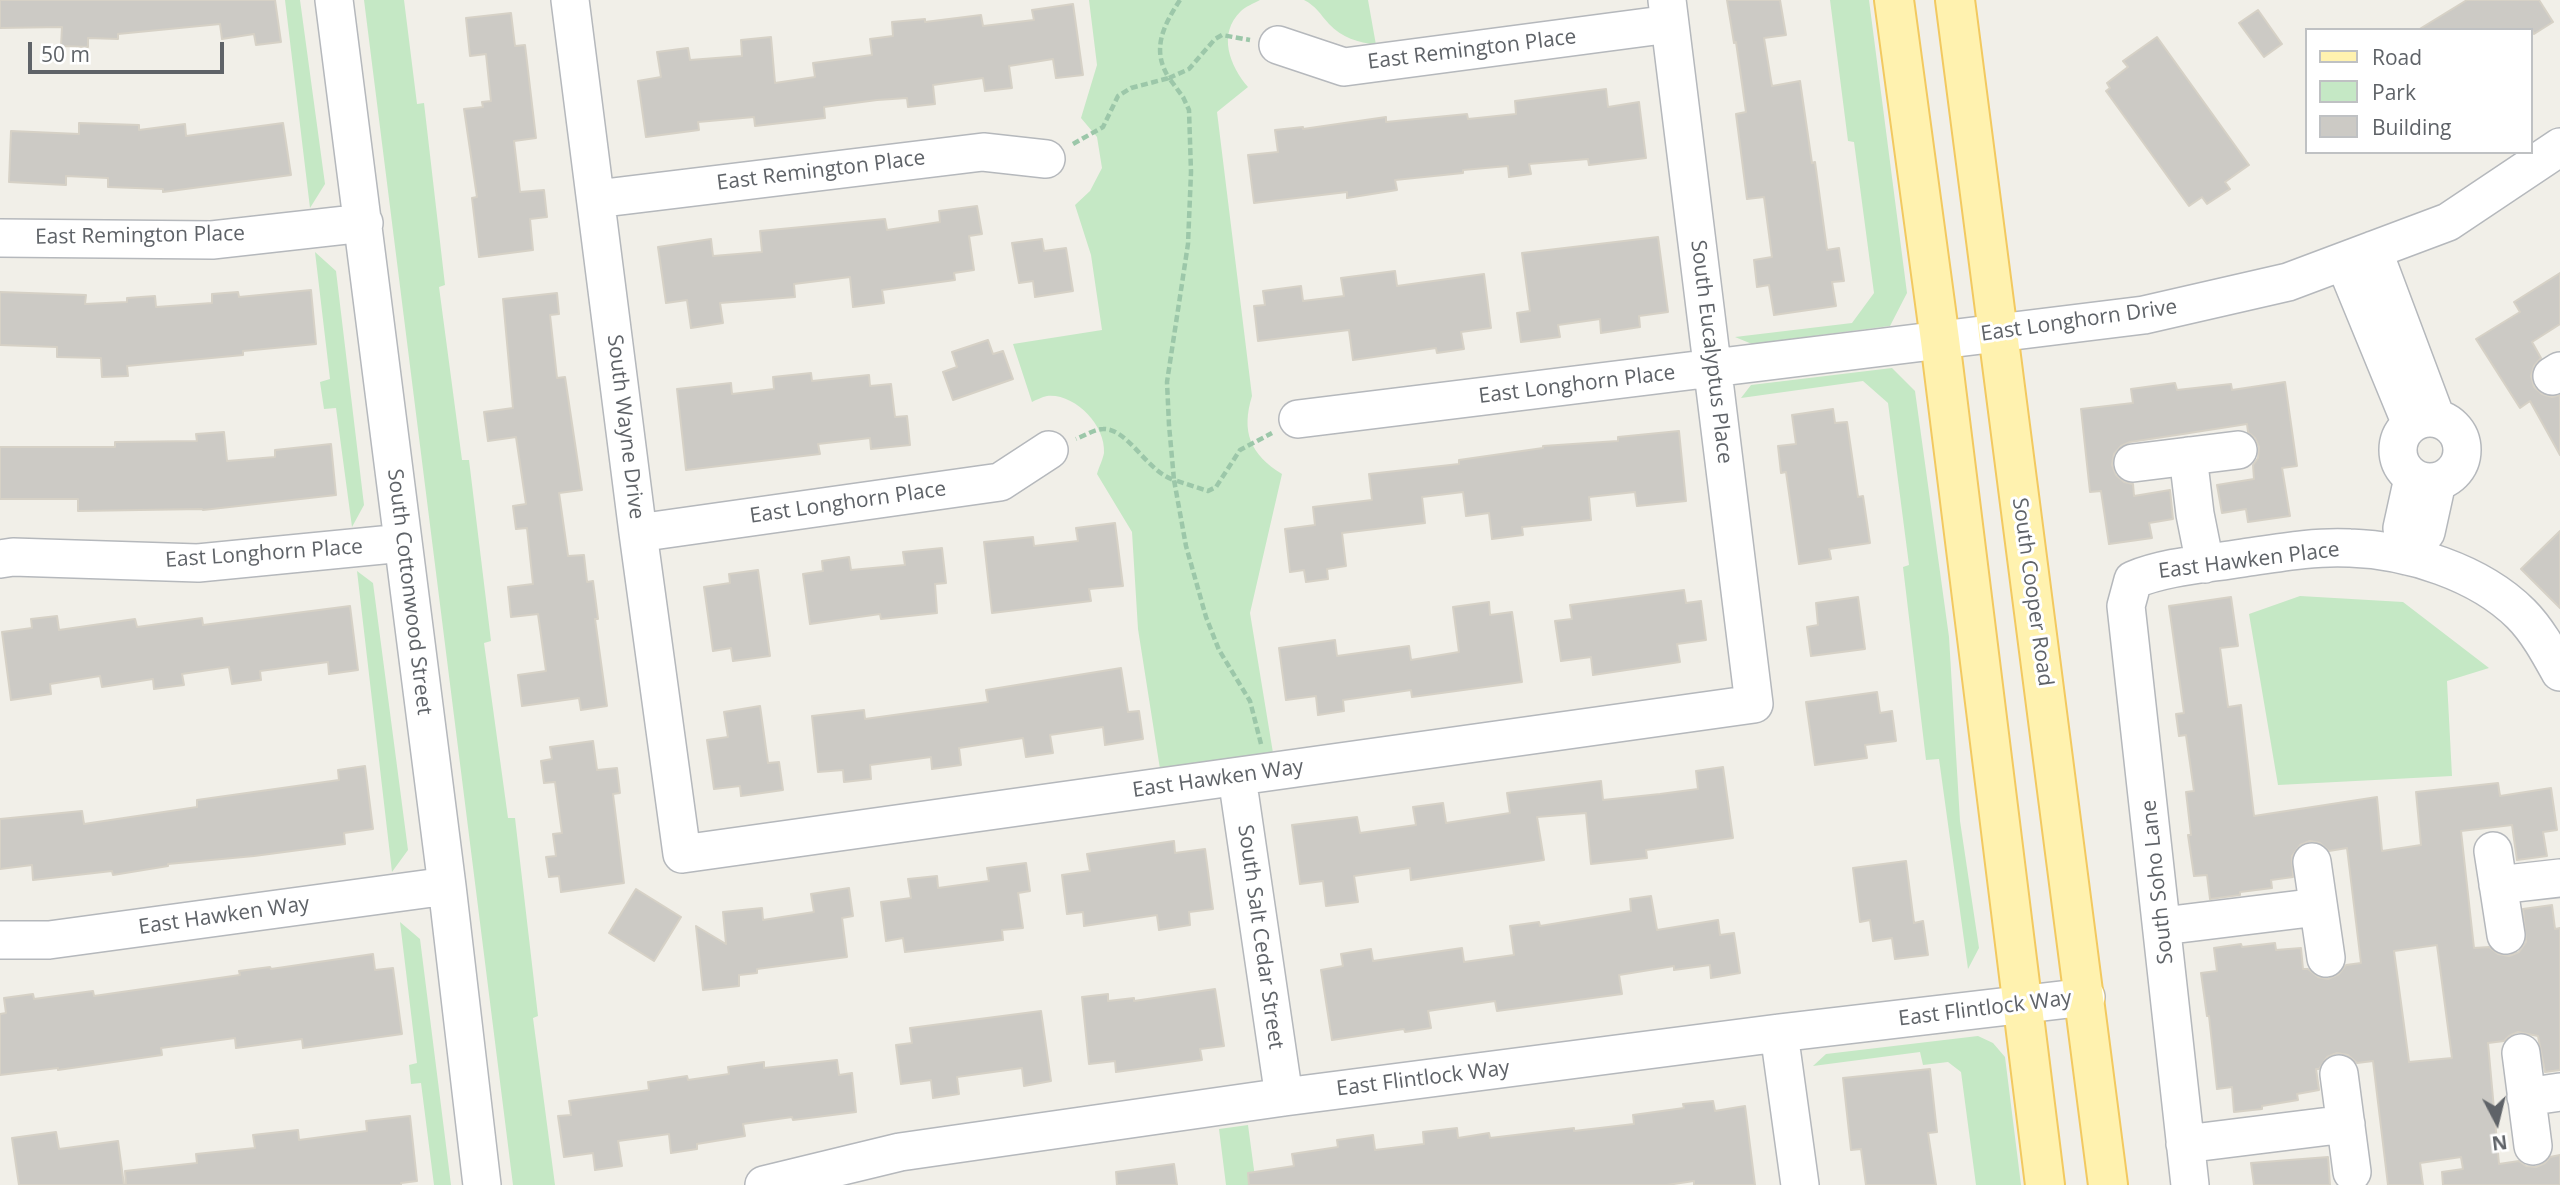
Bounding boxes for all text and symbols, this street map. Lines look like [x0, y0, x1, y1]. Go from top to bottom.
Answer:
street label: East Remington Place [1366, 25, 1578, 75]
scale bar [32, 28, 228, 72]
legend [2304, 28, 2532, 154]
text: 50 m [41, 40, 90, 68]
text: Road [2372, 43, 2422, 71]
text: Park [2372, 78, 2416, 106]
text: Building [2372, 113, 2451, 141]
street label: East Remington Place [715, 146, 927, 196]
street label: East Remington Place [35, 222, 245, 250]
street label: South Eucalyptus Place [1685, 239, 1737, 465]
street label: East Longhorn Drive [1979, 295, 2179, 347]
street label: South Wayne Drive [601, 333, 649, 521]
street label: East Longhorn Place [1477, 360, 1677, 410]
street label: South Cottonwood Street [381, 468, 437, 716]
street label: East Longhorn Place [748, 477, 948, 529]
street label: South Cooper Road [2006, 496, 2058, 688]
street label: East Longhorn Place [164, 535, 364, 573]
street label: East Hawken Place [2157, 537, 2341, 585]
street label: East Hawken Way [1131, 755, 1305, 803]
street label: South Soho Lane [2137, 799, 2179, 965]
street label: South Salt Cedar Street [1232, 823, 1288, 1051]
street label: East Hawken Way [137, 892, 311, 940]
street label: East Flintlock Way [1897, 986, 2073, 1032]
street label: East Flintlock Way [1335, 1056, 1511, 1102]
north arrow [2462, 1087, 2532, 1157]
text: N [2490, 1129, 2509, 1157]

